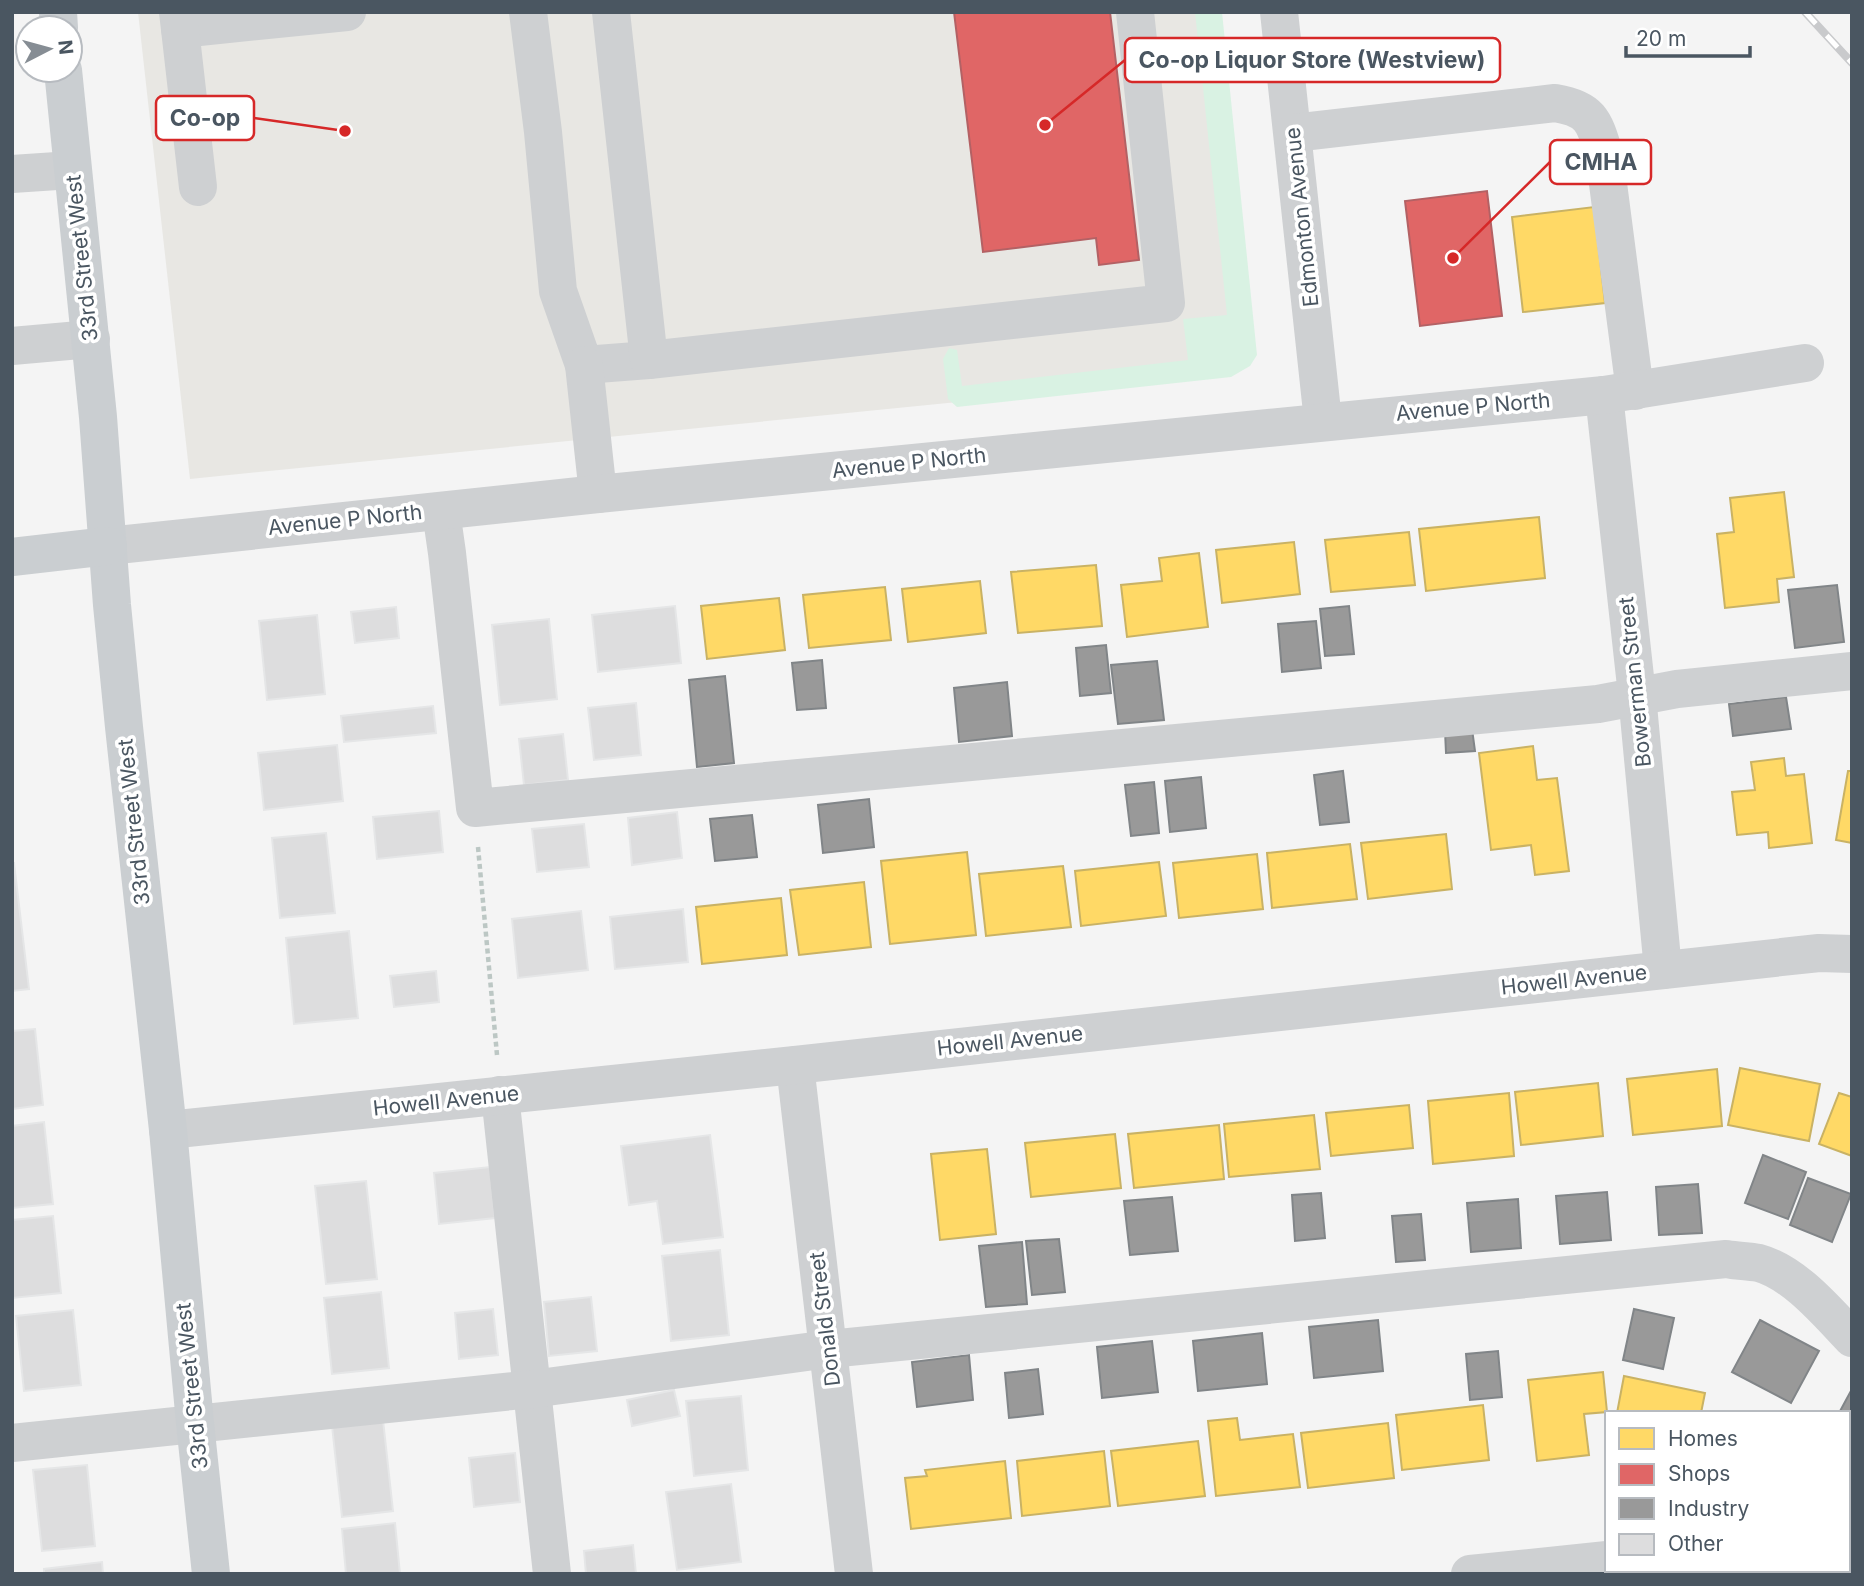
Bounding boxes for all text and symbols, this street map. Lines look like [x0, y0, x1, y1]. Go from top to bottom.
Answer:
north arrow [14, 14, 84, 84]
scale bar [1626, 14, 1750, 58]
text: 20 m [1636, 26, 1686, 51]
callout: Co-op Liquor Store (Westview) [1125, 38, 1500, 82]
text: N [53, 39, 78, 56]
text: Co-op Liquor Store (Westview) [1139, 46, 1485, 74]
callout: Co-op [156, 96, 254, 140]
text: Co-op [170, 104, 240, 132]
street label: Edmonton Avenue [1280, 126, 1323, 308]
callout: CMHA [1550, 140, 1651, 184]
text: CMHA [1565, 148, 1637, 176]
street label: 33rd Street West [60, 173, 103, 343]
street label: Avenue P North [1395, 387, 1551, 426]
street label: Avenue P North [831, 442, 987, 483]
street label: Avenue P North [267, 499, 423, 540]
street label: Bowerman Street [1613, 596, 1656, 768]
street label: 33rd Street West [112, 737, 155, 907]
street label: Howell Avenue [1500, 959, 1648, 1000]
street label: Howell Avenue [936, 1020, 1084, 1061]
street label: Howell Avenue [372, 1080, 520, 1121]
street label: Donald Street [804, 1250, 845, 1388]
street label: 33rd Street West [170, 1301, 213, 1471]
legend [1605, 1411, 1850, 1572]
text: Homes [1668, 1426, 1738, 1451]
text: Shops [1668, 1461, 1730, 1486]
text: Industry [1668, 1496, 1750, 1521]
text: Other [1668, 1531, 1724, 1556]

